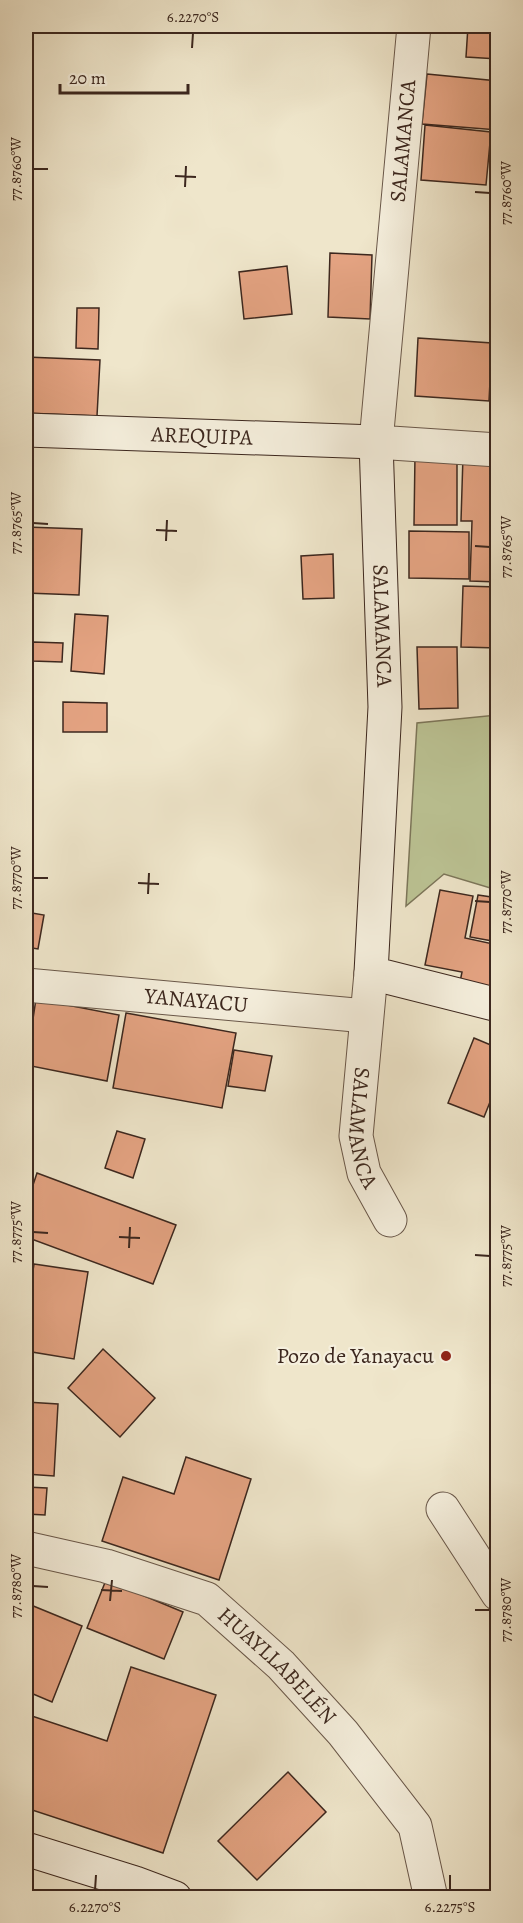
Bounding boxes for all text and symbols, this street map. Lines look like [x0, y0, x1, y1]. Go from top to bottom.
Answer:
text: 6.2270°S [167, 7, 219, 27]
scale bar [60, 57, 188, 95]
text: 20 m [69, 66, 106, 90]
street label: SALAMANCA [383, 77, 423, 204]
text: 77.8760°W [6, 137, 26, 201]
text: 77.8760°W [496, 161, 516, 225]
street label: AREQUIPA [150, 419, 254, 453]
text: 77.8765°W [6, 492, 26, 554]
text: 77.8765°W [496, 516, 516, 578]
street label: SALAMANCA [365, 564, 399, 689]
text: 77.8770°W [6, 846, 26, 910]
text: 77.8770°W [496, 870, 516, 934]
street label: YANAYACU [142, 981, 249, 1020]
street label: SALAMANCA [341, 1066, 385, 1195]
text: 77.8775°W [6, 1201, 26, 1263]
text: 77.8775°W [496, 1225, 516, 1287]
place label: Pozo de Yanayacu [277, 1341, 434, 1371]
marker: Pozo de Yanayacu [439, 1349, 453, 1363]
text: 77.8780°W [6, 1554, 26, 1618]
text: 77.8780°W [496, 1578, 516, 1642]
street label: HUAYLLABELÉN [211, 1600, 343, 1731]
text: 6.2270°S [69, 1897, 121, 1917]
text: 6.2275°S [425, 1897, 476, 1917]

